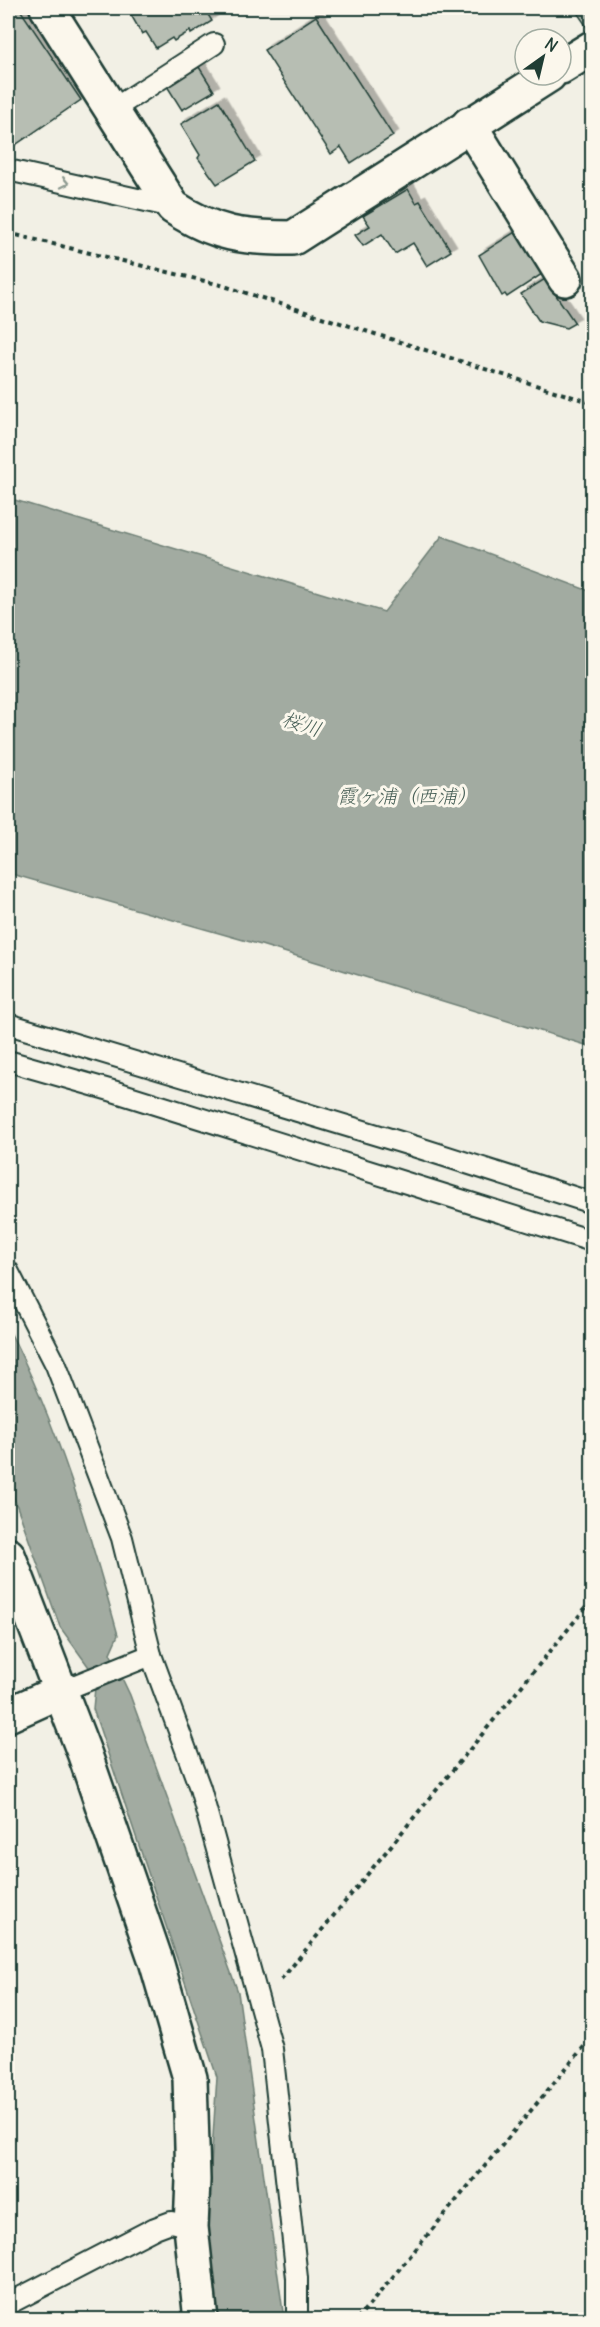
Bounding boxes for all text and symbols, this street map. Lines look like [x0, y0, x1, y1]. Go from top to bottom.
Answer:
north arrow [513, 27, 573, 87]
text: N [541, 33, 562, 56]
one-way arrow [59, 176, 69, 189]
water label: 桜川 [279, 705, 325, 742]
water label: 霞ヶ浦（西浦） [337, 783, 477, 808]

